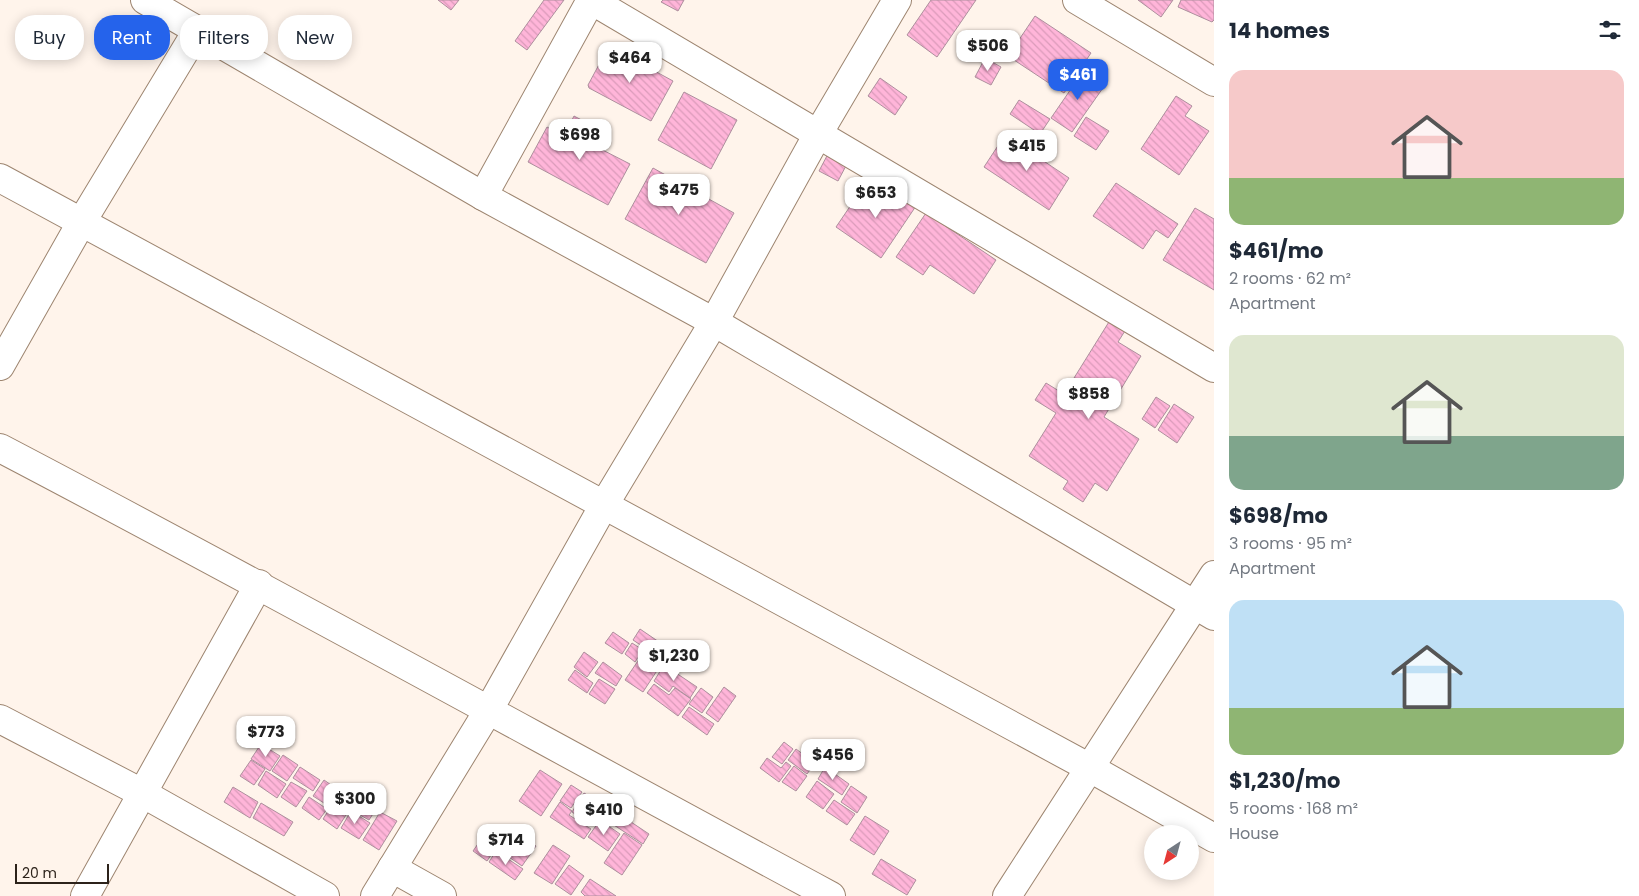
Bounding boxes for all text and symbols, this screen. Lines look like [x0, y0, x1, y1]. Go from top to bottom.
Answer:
chip: Buy [15, 15, 84, 60]
chip: Rent [94, 15, 170, 60]
chip: Filters [180, 15, 268, 60]
chip: New [278, 15, 352, 60]
text: 14 homes [1229, 16, 1330, 45]
icon: filters [1596, 16, 1624, 44]
pin: $506 [958, 30, 1018, 72]
text: $506 [967, 34, 1009, 57]
pin: $464 [600, 42, 660, 84]
text: $464 [609, 46, 651, 69]
pin: $461 [1048, 58, 1108, 101]
text: $461 [1059, 63, 1097, 86]
icon: home [1382, 102, 1472, 192]
pin: $698 [550, 119, 610, 161]
text: $698 [560, 123, 600, 146]
pin: $415 [997, 130, 1057, 172]
text: $415 [1008, 134, 1046, 157]
pin: $475 [649, 174, 709, 216]
pin: $653 [846, 176, 906, 219]
text: $475 [659, 178, 699, 201]
text: $653 [856, 181, 896, 204]
text: $461/mo [1229, 236, 1323, 265]
text: 2 rooms · 62 m² [1229, 267, 1351, 290]
text: Apartment [1229, 292, 1316, 315]
icon: home [1382, 367, 1472, 457]
pin: $858 [1059, 378, 1119, 420]
text: $858 [1068, 382, 1110, 405]
text: $698/mo [1229, 501, 1328, 530]
text: 3 rooms · 95 m² [1229, 532, 1352, 555]
text: Apartment [1229, 557, 1316, 580]
icon: home [1382, 632, 1472, 722]
pin: $1,230 [633, 640, 715, 682]
text: $1,230 [649, 644, 699, 667]
pin: $773 [236, 716, 296, 758]
text: $773 [247, 720, 285, 743]
pin: $456 [803, 738, 863, 781]
text: $456 [812, 743, 854, 766]
text: $1,230/mo [1229, 766, 1340, 795]
pin: $300 [325, 782, 385, 825]
text: $300 [334, 787, 376, 810]
pin: $410 [574, 794, 634, 836]
text: 5 rooms · 168 m² [1229, 797, 1358, 820]
text: $410 [585, 798, 623, 821]
text: House [1229, 822, 1279, 845]
pin: $714 [476, 824, 536, 866]
north arrow [1144, 825, 1199, 880]
map controls [1144, 825, 1199, 880]
text: $714 [488, 828, 524, 851]
scale bar [15, 861, 109, 884]
text: 20 m [22, 863, 57, 883]

